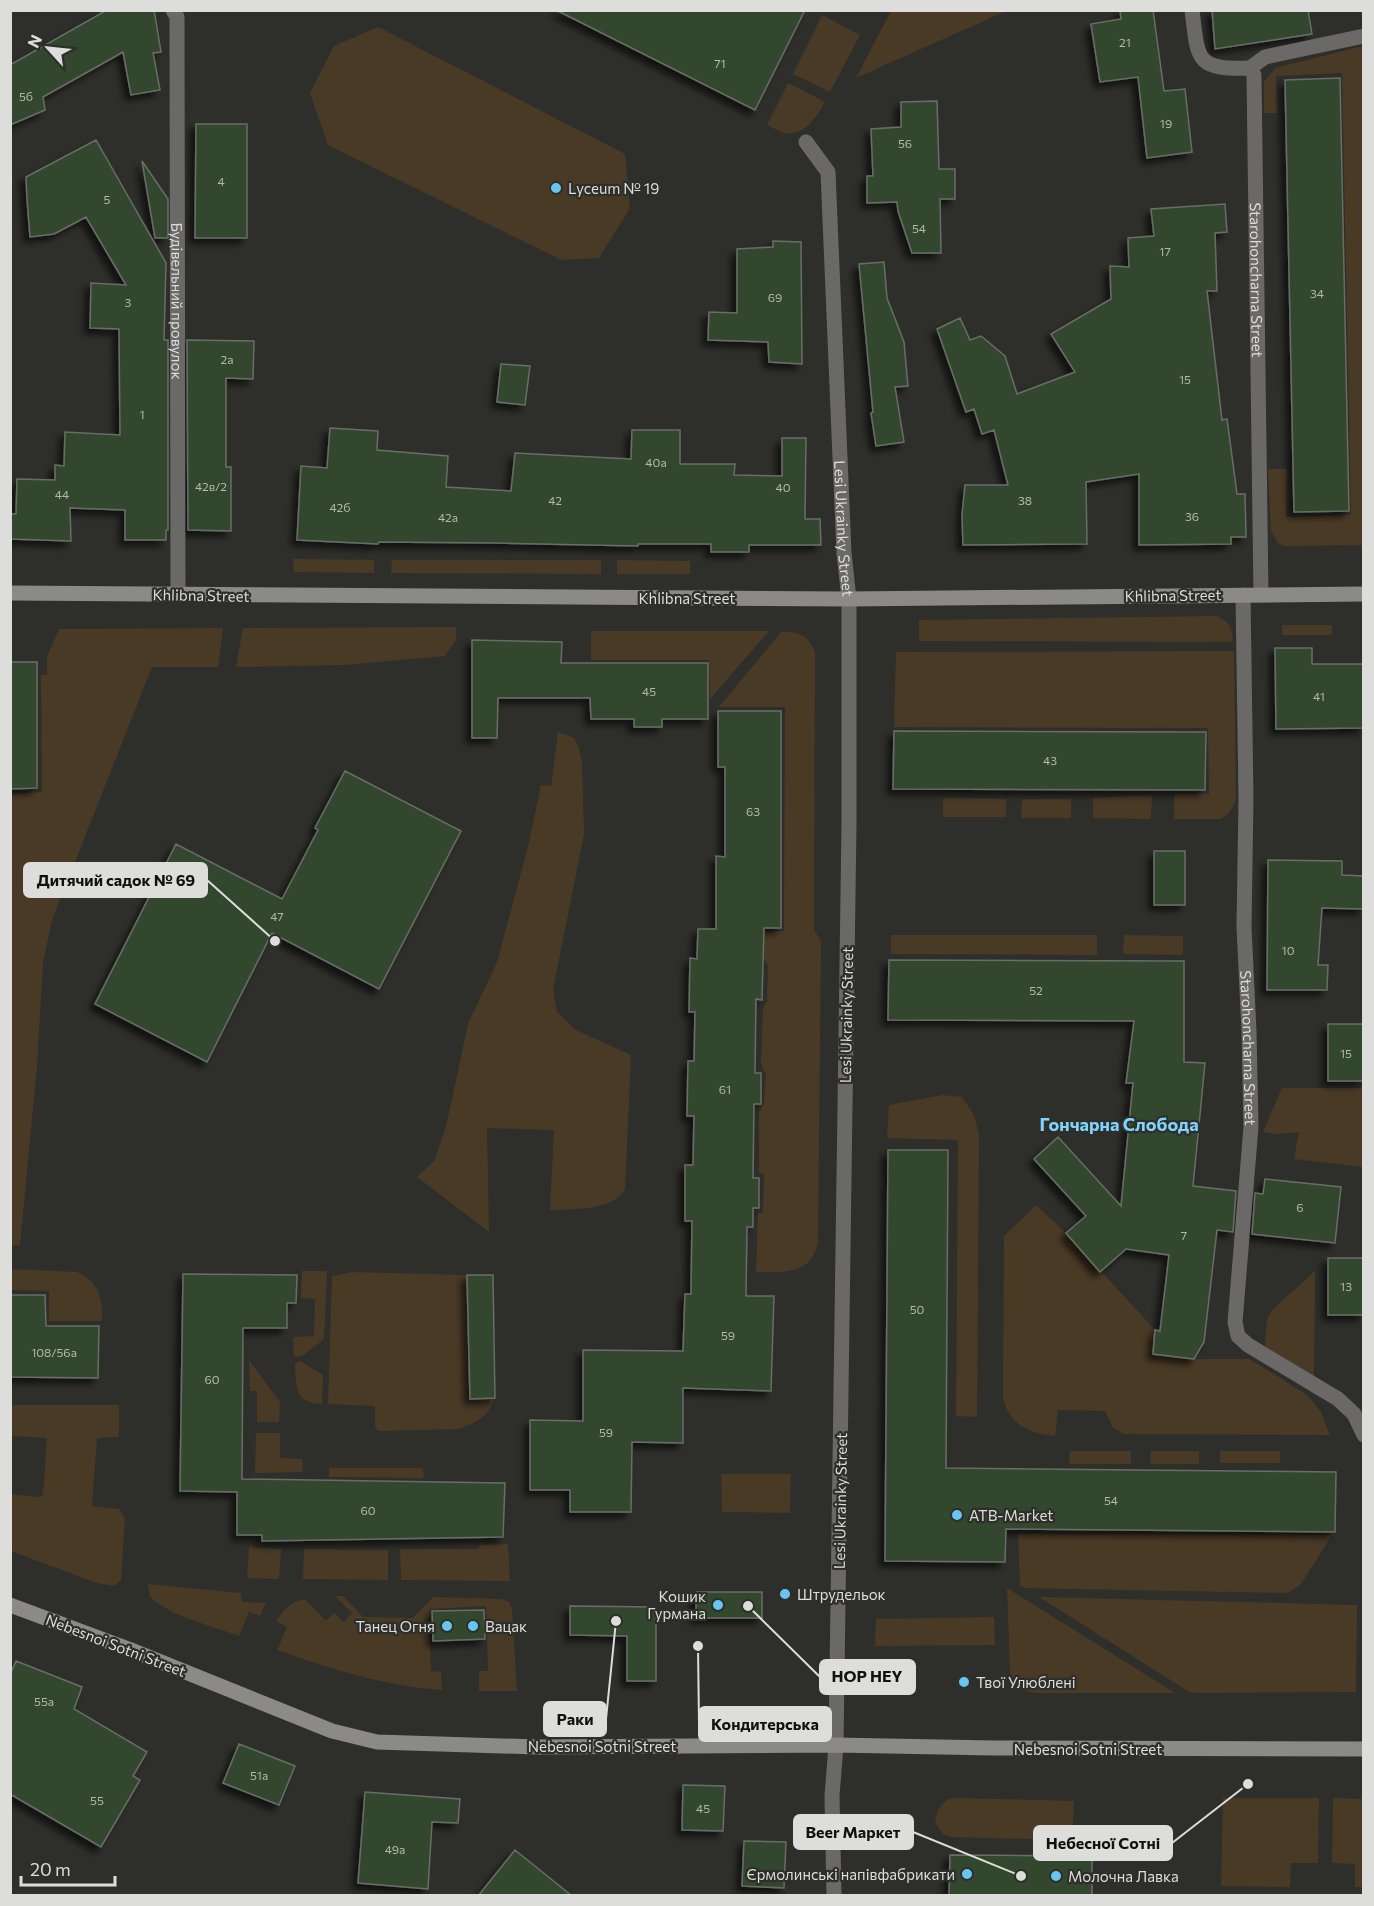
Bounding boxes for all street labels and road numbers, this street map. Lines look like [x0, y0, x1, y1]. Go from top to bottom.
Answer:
street label: Starohoncharna Street [1247, 202, 1267, 358]
street label: Будівельний провулок [168, 222, 187, 379]
street label: Lesi Ukrainky Street [831, 460, 858, 597]
street label: Khlibna Street [152, 585, 250, 605]
street label: Khlibna Street [1124, 585, 1222, 605]
street label: Khlibna Street [639, 589, 735, 607]
street label: Lesi Ukrainky Street [836, 947, 856, 1083]
street label: Starohoncharna Street [1237, 970, 1260, 1126]
street label: Lesi Ukrainky Street [830, 1433, 850, 1569]
street label: Nebesnoi Sotni Street [43, 1610, 189, 1680]
street label: Nebesnoi Sotni Street [528, 1737, 676, 1755]
street label: Nebesnoi Sotni Street [1014, 1740, 1162, 1758]

